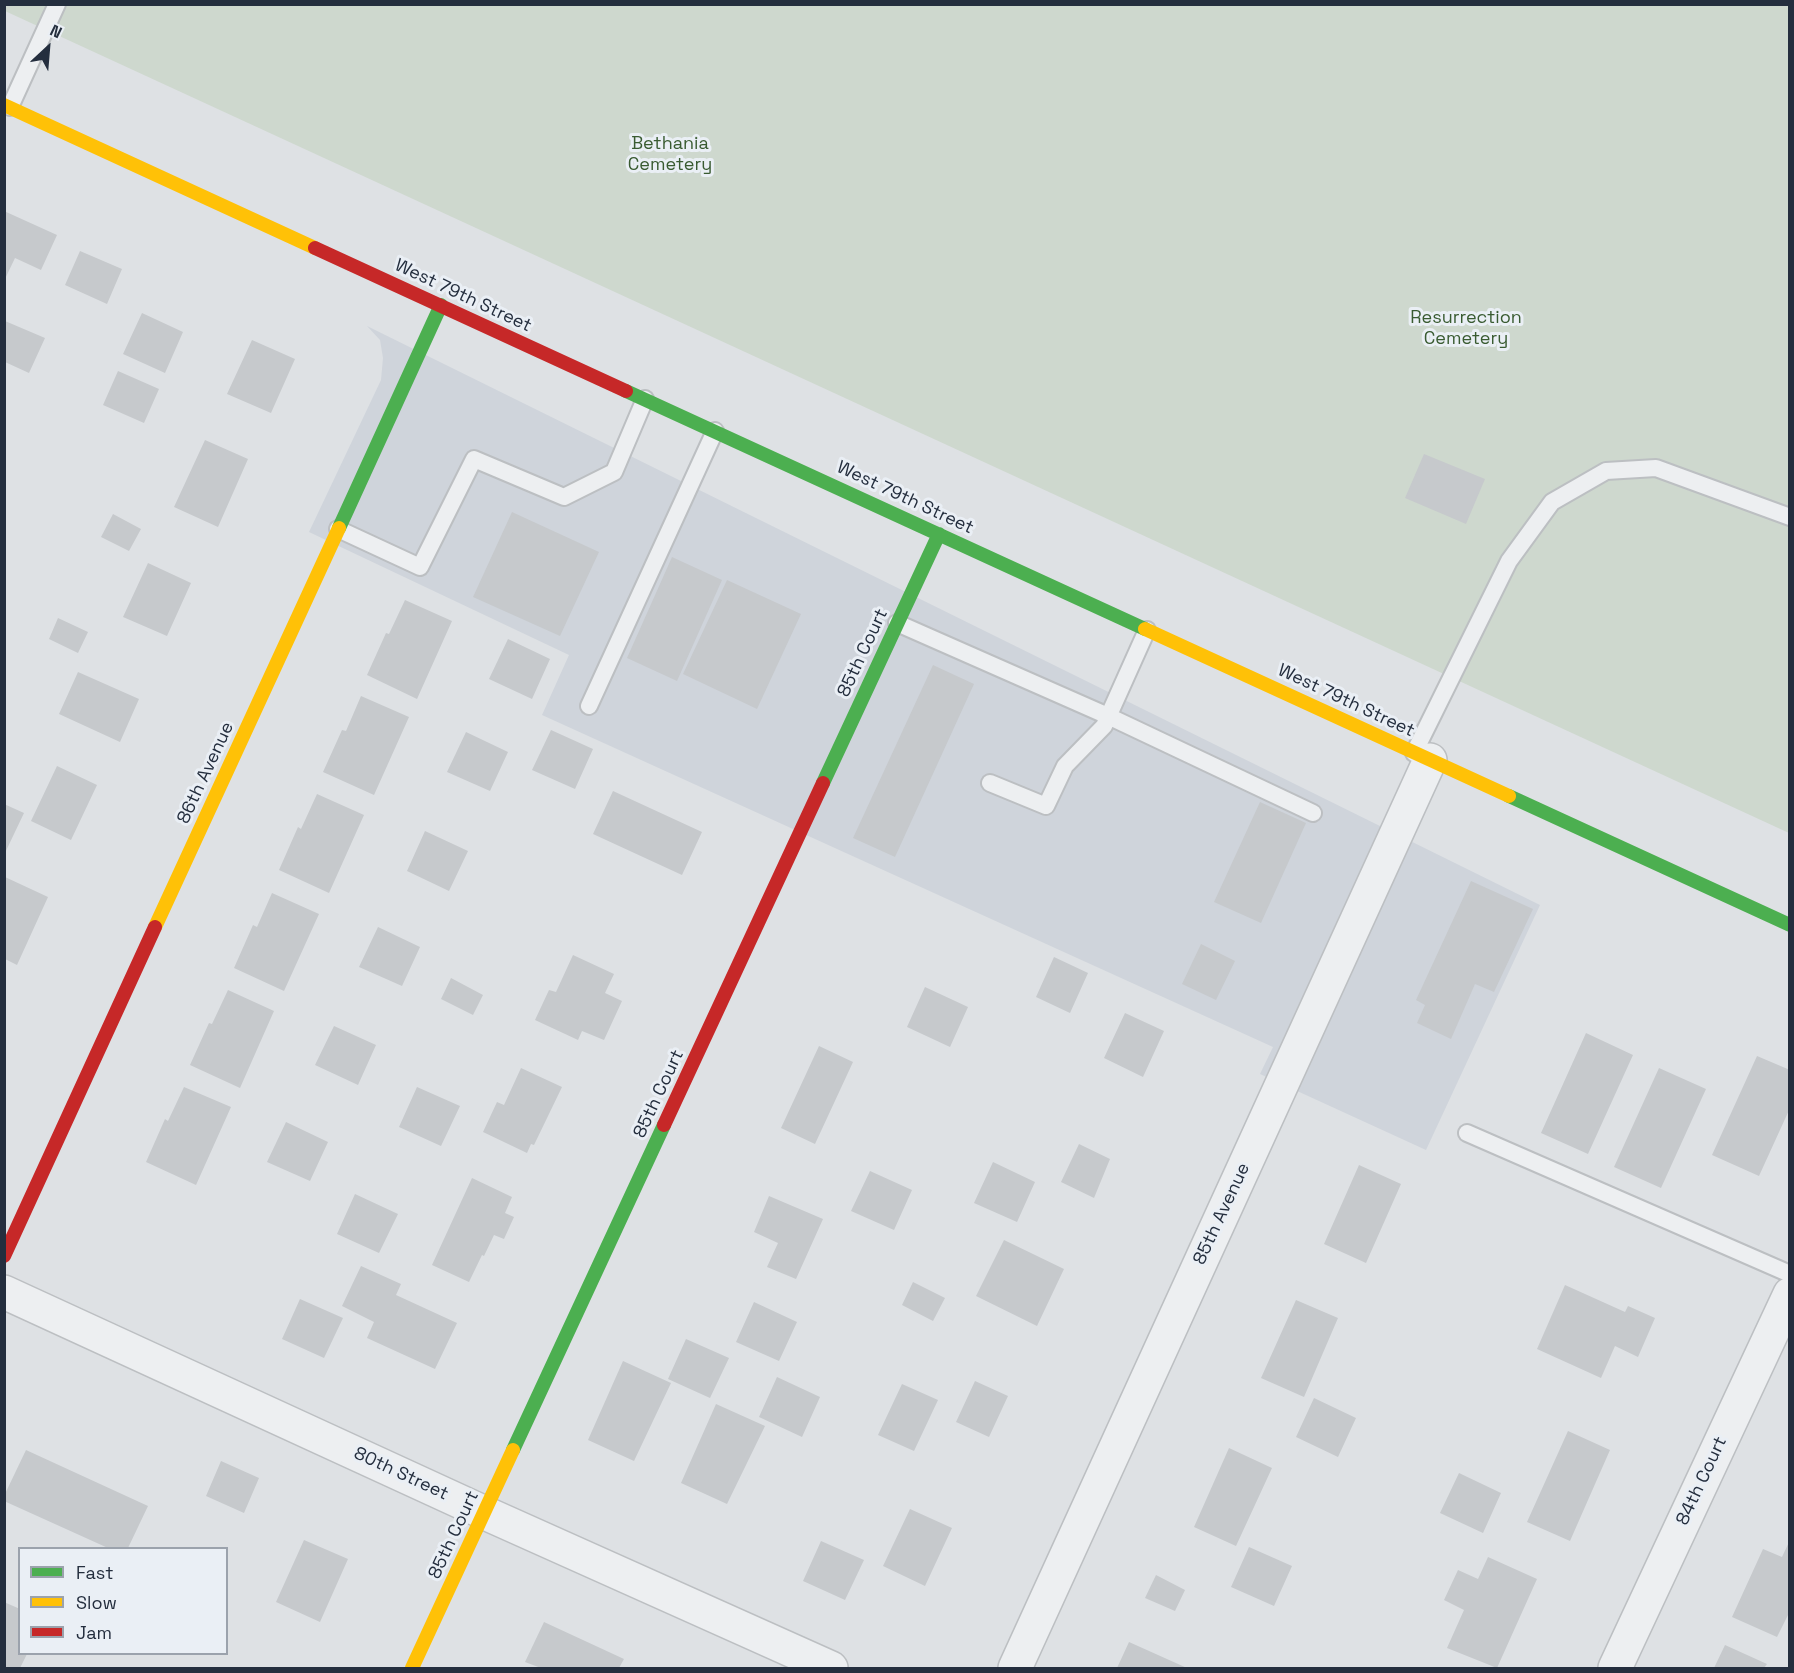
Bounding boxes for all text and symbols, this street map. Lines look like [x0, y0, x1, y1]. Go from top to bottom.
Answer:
north arrow [18, 18, 78, 78]
text: N [47, 20, 66, 43]
park label: Bethania Cemetery [628, 133, 712, 176]
street label: West 79th Street [391, 255, 535, 337]
park label: Resurrection Cemetery [1410, 307, 1522, 350]
street label: West 79th Street [833, 457, 977, 539]
street label: 85th Court [833, 606, 893, 700]
street label: West 79th Street [1274, 660, 1418, 742]
street label: 86th Avenue [173, 719, 239, 827]
street label: 85th Court [629, 1047, 689, 1141]
street label: 85th Avenue [1189, 1160, 1255, 1268]
street label: 84th Court [1672, 1433, 1732, 1529]
street label: 80th Street [350, 1443, 452, 1505]
street label: 85th Court [424, 1488, 484, 1582]
legend [18, 1547, 228, 1655]
text: Fast [76, 1561, 113, 1584]
text: Slow [76, 1591, 117, 1614]
text: Jam [76, 1621, 112, 1644]

